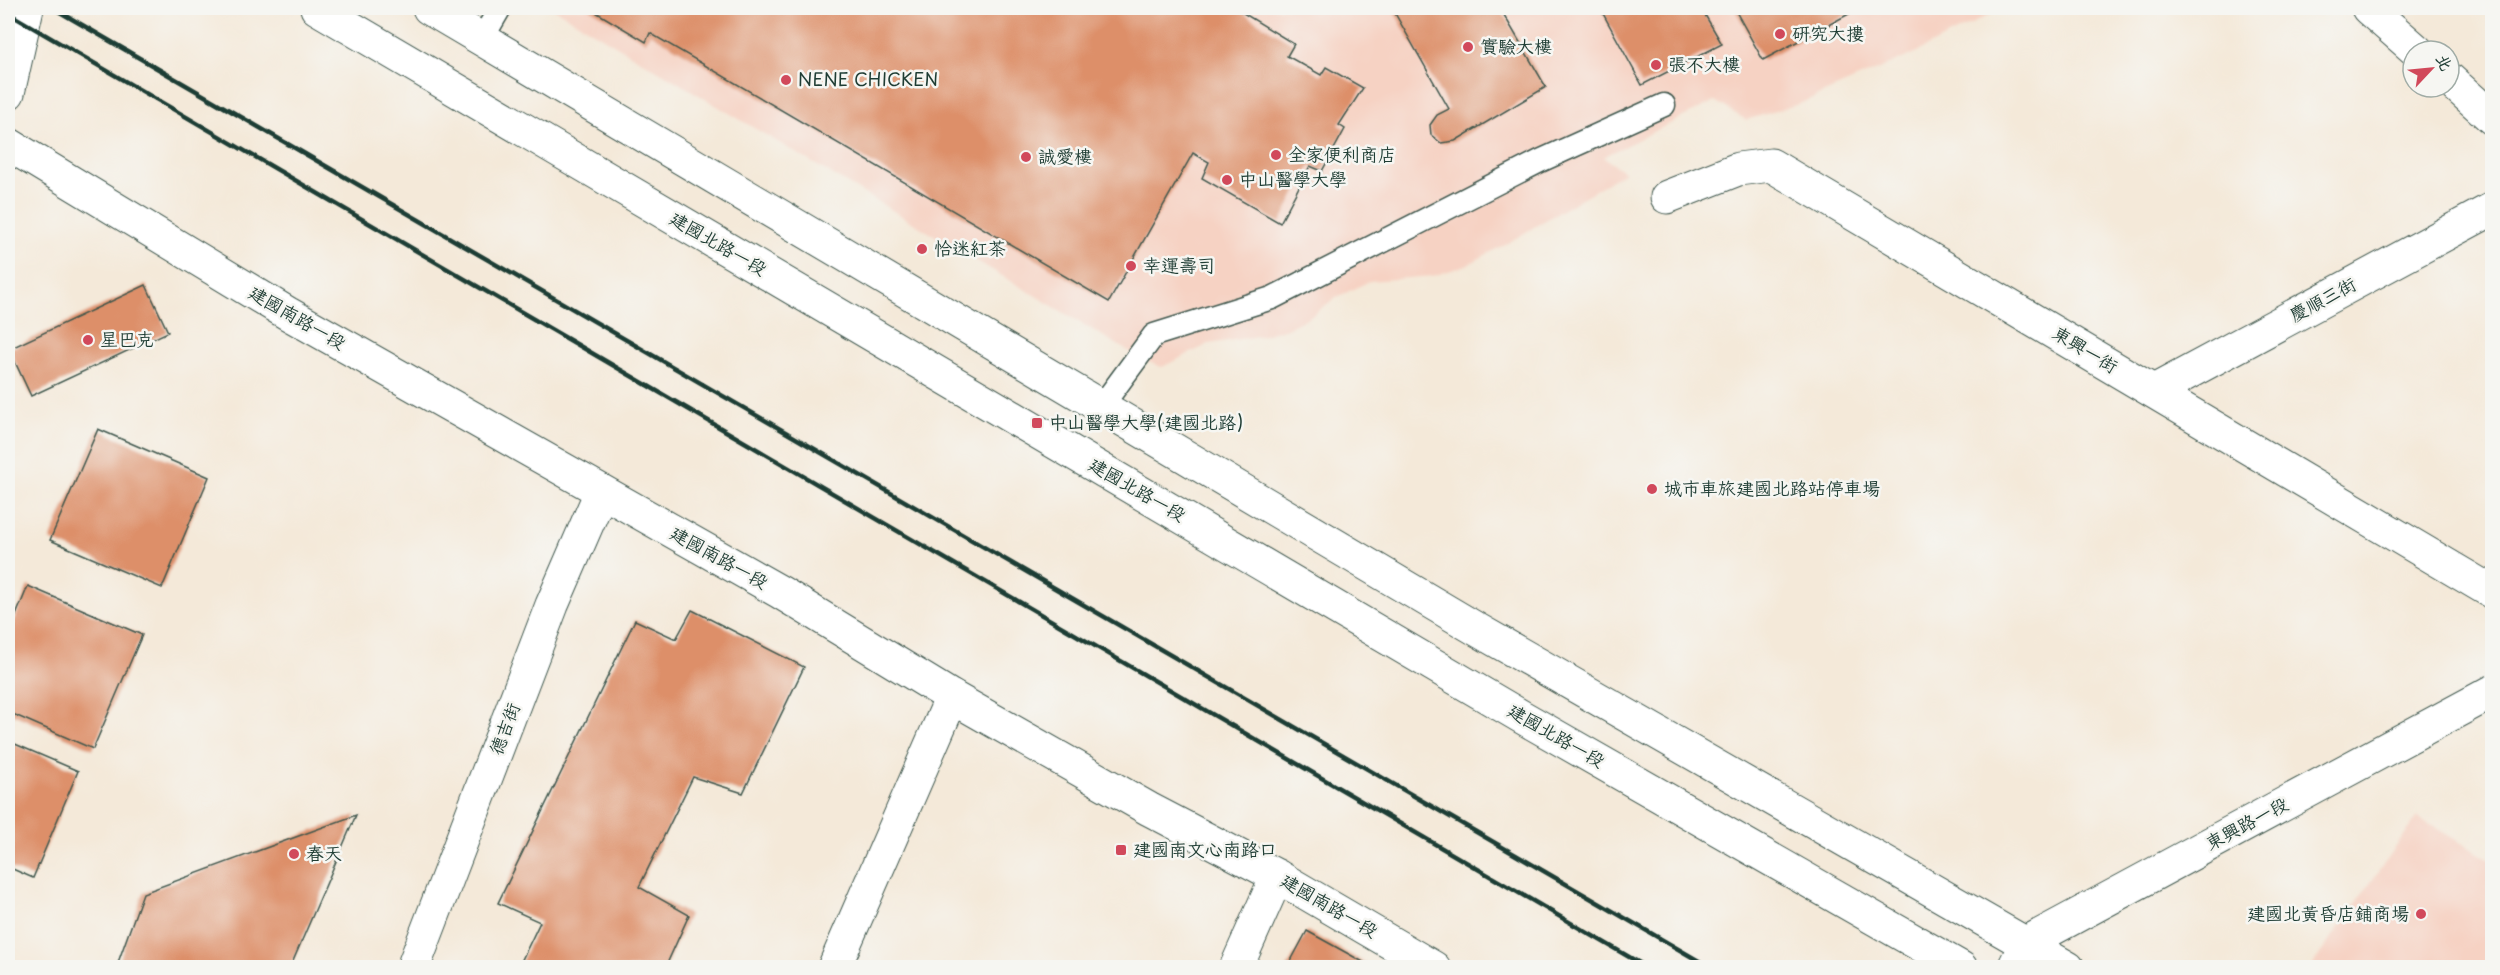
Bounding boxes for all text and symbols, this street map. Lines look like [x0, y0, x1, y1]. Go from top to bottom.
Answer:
place label: 研究大摟 [1792, 19, 1864, 46]
marker: 研究大摟 [1773, 27, 1787, 41]
place label: 實驗大樓 [1480, 32, 1552, 59]
north arrow [2401, 39, 2461, 99]
marker: 實驗大樓 [1461, 40, 1475, 54]
place label: 張不大樓 [1668, 50, 1740, 77]
text: 北 [2431, 50, 2460, 74]
marker: 張不大樓 [1649, 58, 1663, 72]
place label: NENE CHICKEN [798, 65, 938, 92]
marker: NENE CHICKEN [779, 73, 793, 87]
place label: 全家便利商店 [1288, 140, 1396, 167]
place label: 誠愛樓 [1038, 142, 1092, 169]
marker: 全家便利商店 [1269, 148, 1283, 162]
marker: 誠愛樓 [1019, 150, 1033, 164]
place label: 中山醫學大學 [1239, 165, 1347, 192]
marker: 中山醫學大學 [1220, 173, 1234, 187]
street label: 建國北路一段 [665, 204, 772, 281]
place label: 恰迷紅茶 [934, 234, 1006, 261]
marker: 恰迷紅茶 [915, 242, 929, 256]
place label: 幸運壽司 [1143, 251, 1215, 278]
marker: 幸運壽司 [1124, 259, 1138, 273]
street label: 慶順三街 [2284, 270, 2360, 327]
street label: 建國南路一段 [244, 278, 351, 355]
street label: 東興一街 [2048, 319, 2124, 379]
place label: 星巴克 [100, 325, 154, 352]
marker: 星巴克 [81, 333, 95, 347]
place label: 中山醫學大學(建國北路) [1049, 408, 1243, 435]
marker: 中山醫學大學(建國北路) [1030, 416, 1044, 430]
street label: 建國北路一段 [1084, 450, 1191, 527]
place label: 城市車旅建國北路站停車場 [1664, 474, 1880, 501]
marker: 城市車旅建國北路站停車場 [1645, 482, 1659, 496]
street label: 建國南路一段 [666, 519, 774, 595]
street label: 建國北路一段 [1503, 696, 1610, 773]
street label: 德吉街 [481, 698, 526, 759]
street label: 東興路一段 [2200, 790, 2292, 856]
place label: 建國南文心南路口 [1133, 835, 1277, 862]
place label: 春天 [306, 839, 342, 866]
marker: 建國南文心南路口 [1114, 843, 1128, 857]
marker: 春天 [287, 847, 301, 861]
street label: 建國南路一段 [1276, 866, 1383, 943]
place label: 建國北黃昏店鋪商場 [2247, 899, 2409, 926]
marker: 建國北黃昏店鋪商場 [2414, 907, 2428, 921]

